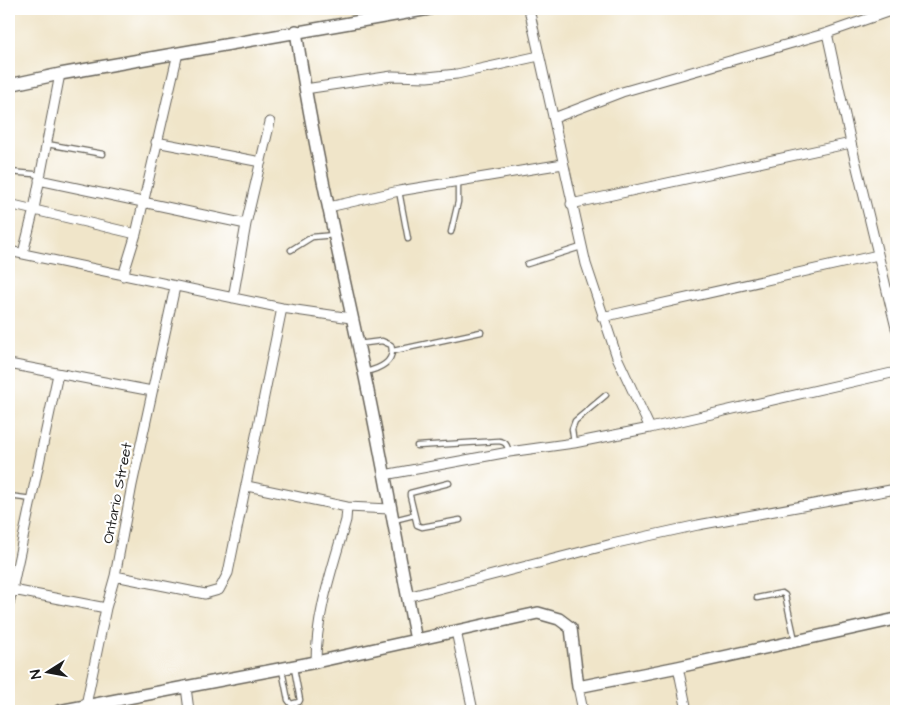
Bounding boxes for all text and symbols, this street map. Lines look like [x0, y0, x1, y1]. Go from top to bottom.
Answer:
street label: Ontario Street [97, 441, 138, 545]
north arrow [22, 648, 72, 698]
text: N [26, 668, 47, 681]

